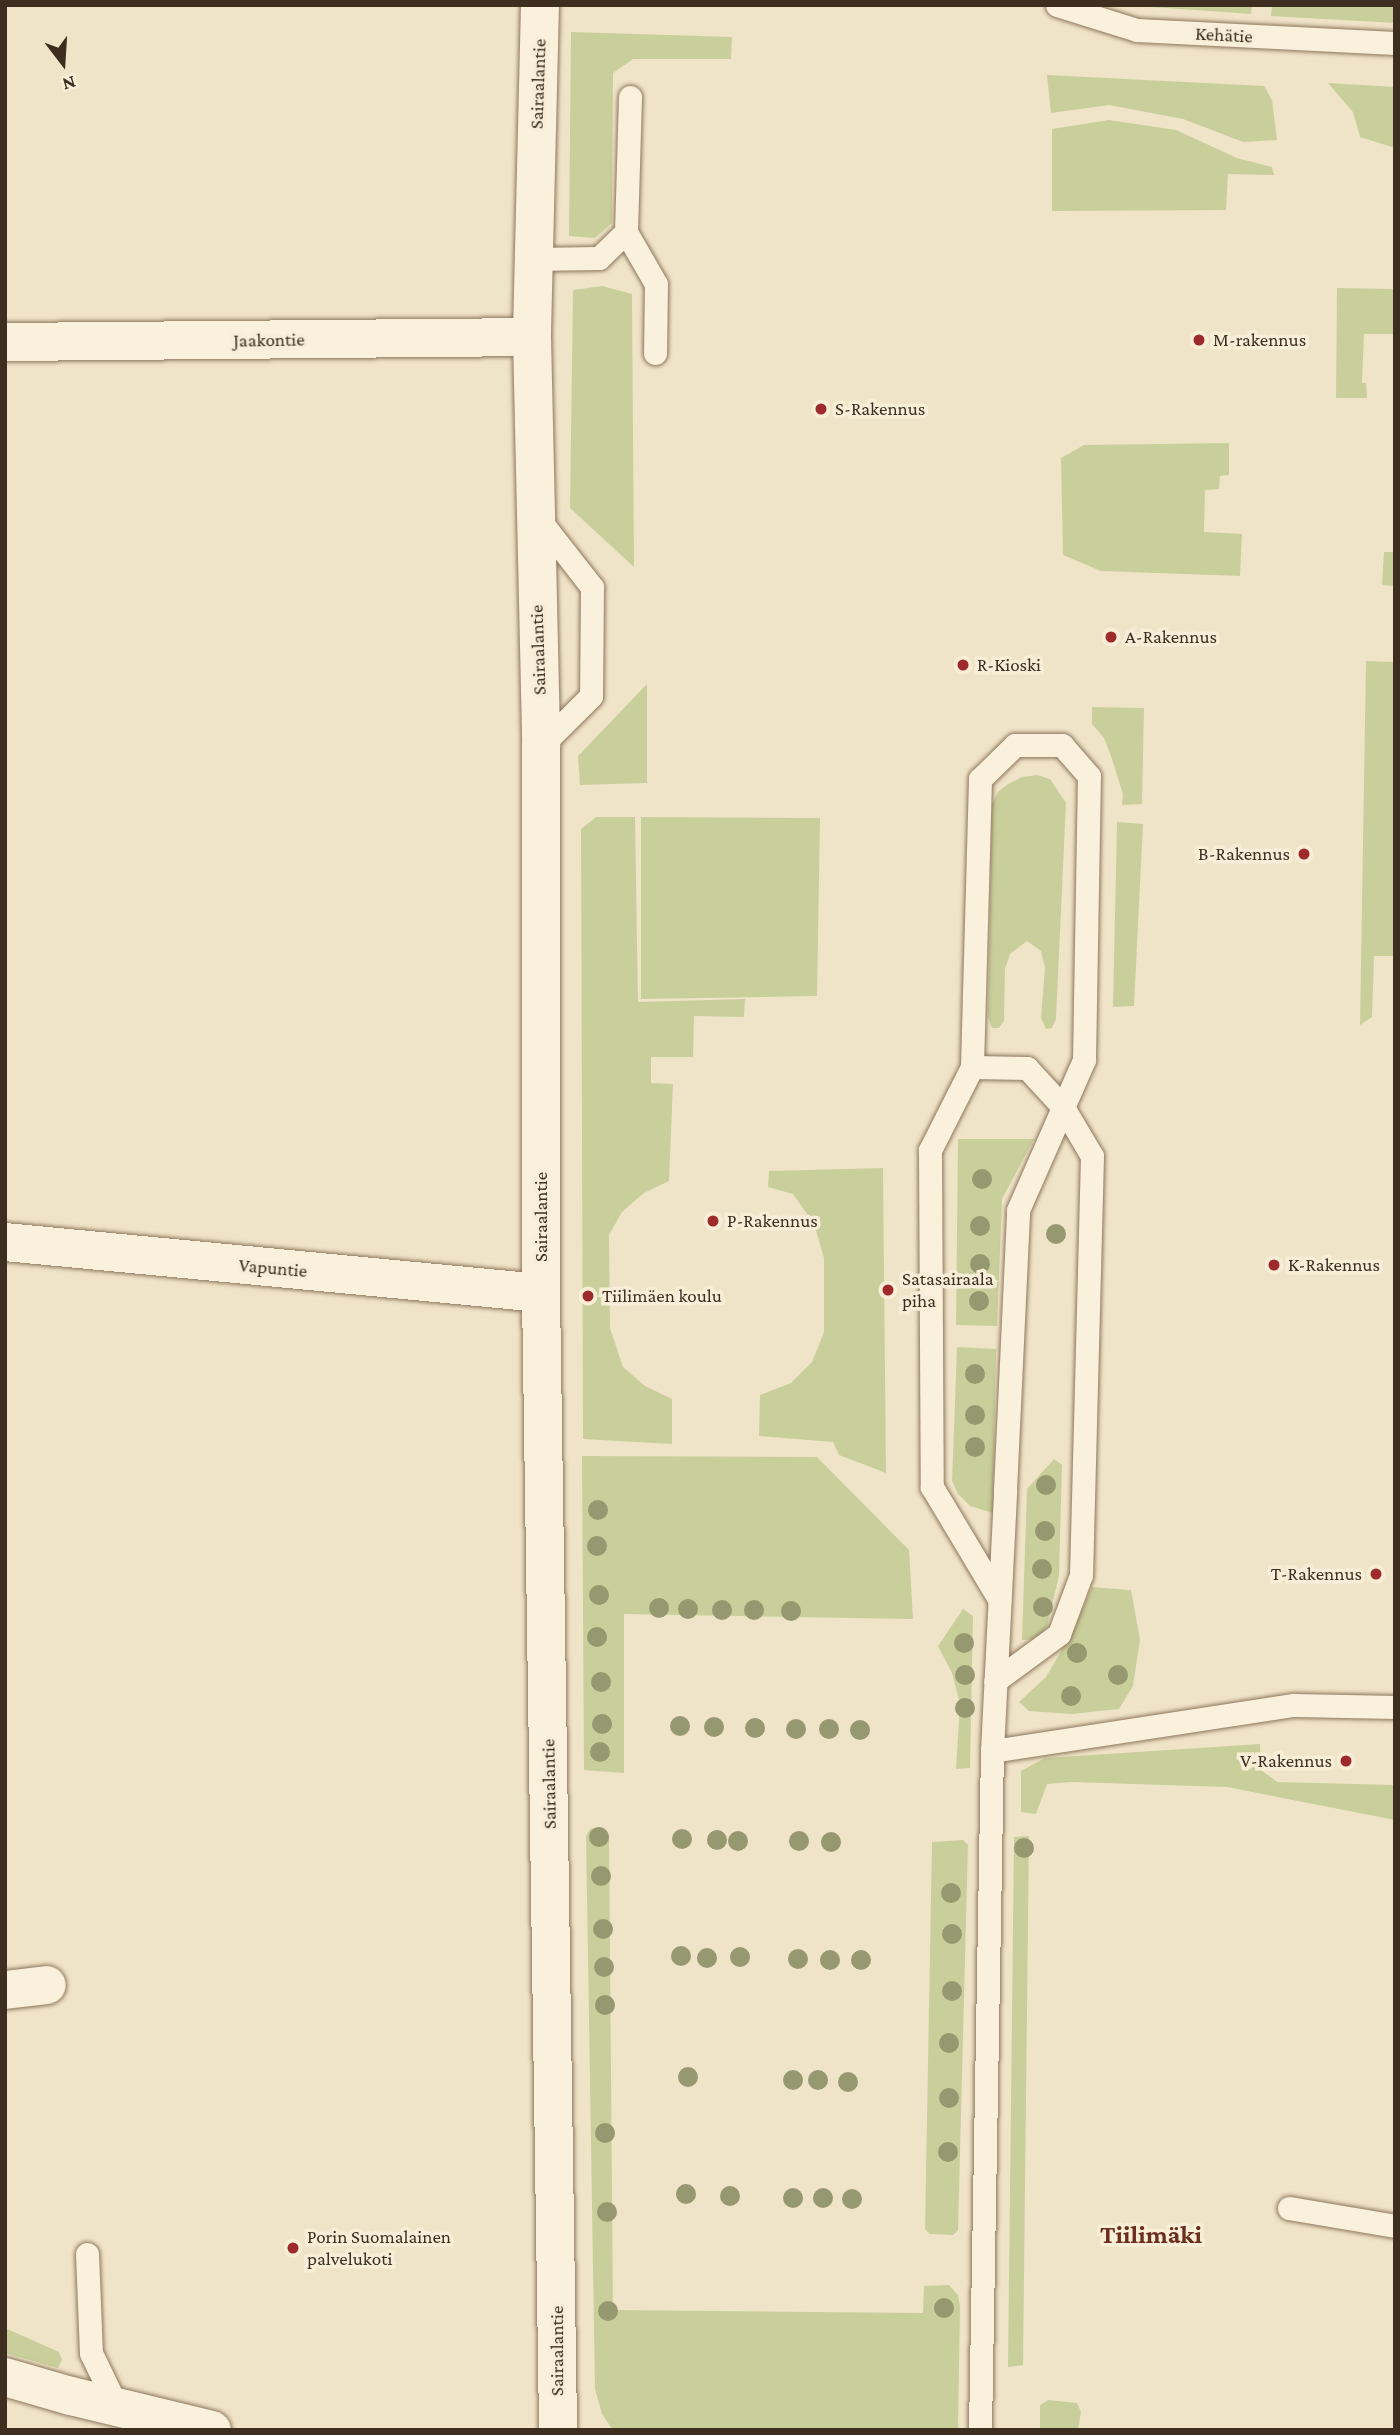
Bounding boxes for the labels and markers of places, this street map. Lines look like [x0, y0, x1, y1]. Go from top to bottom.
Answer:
place label: M-rakennus [1213, 329, 1306, 351]
marker: M-rakennus [1191, 332, 1207, 348]
place label: S-Rakennus [835, 398, 925, 420]
marker: S-Rakennus [813, 401, 829, 417]
place label: A-Rakennus [1125, 626, 1217, 648]
marker: A-Rakennus [1103, 629, 1119, 645]
place label: R-Kioski [977, 654, 1041, 676]
marker: R-Kioski [955, 657, 971, 673]
place label: B-Rakennus [1198, 843, 1290, 865]
marker: B-Rakennus [1296, 846, 1312, 862]
place label: P-Rakennus [727, 1210, 818, 1232]
marker: P-Rakennus [705, 1213, 721, 1229]
place label: K-Rakennus [1288, 1254, 1380, 1276]
marker: K-Rakennus [1266, 1257, 1282, 1273]
place label: Satasairaala piha [902, 1268, 994, 1312]
marker: Satasairaala piha [880, 1282, 896, 1298]
place label: Tiilimäen koulu [602, 1285, 722, 1307]
marker: Tiilimäen koulu [580, 1288, 596, 1304]
place label: T-Rakennus [1271, 1563, 1362, 1585]
marker: T-Rakennus [1368, 1566, 1384, 1582]
place label: V-Rakennus [1240, 1750, 1332, 1772]
marker: V-Rakennus [1338, 1753, 1354, 1769]
place label: Porin Suomalainen palvelukoti [307, 2226, 451, 2270]
marker: Porin Suomalainen palvelukoti [285, 2240, 301, 2256]

